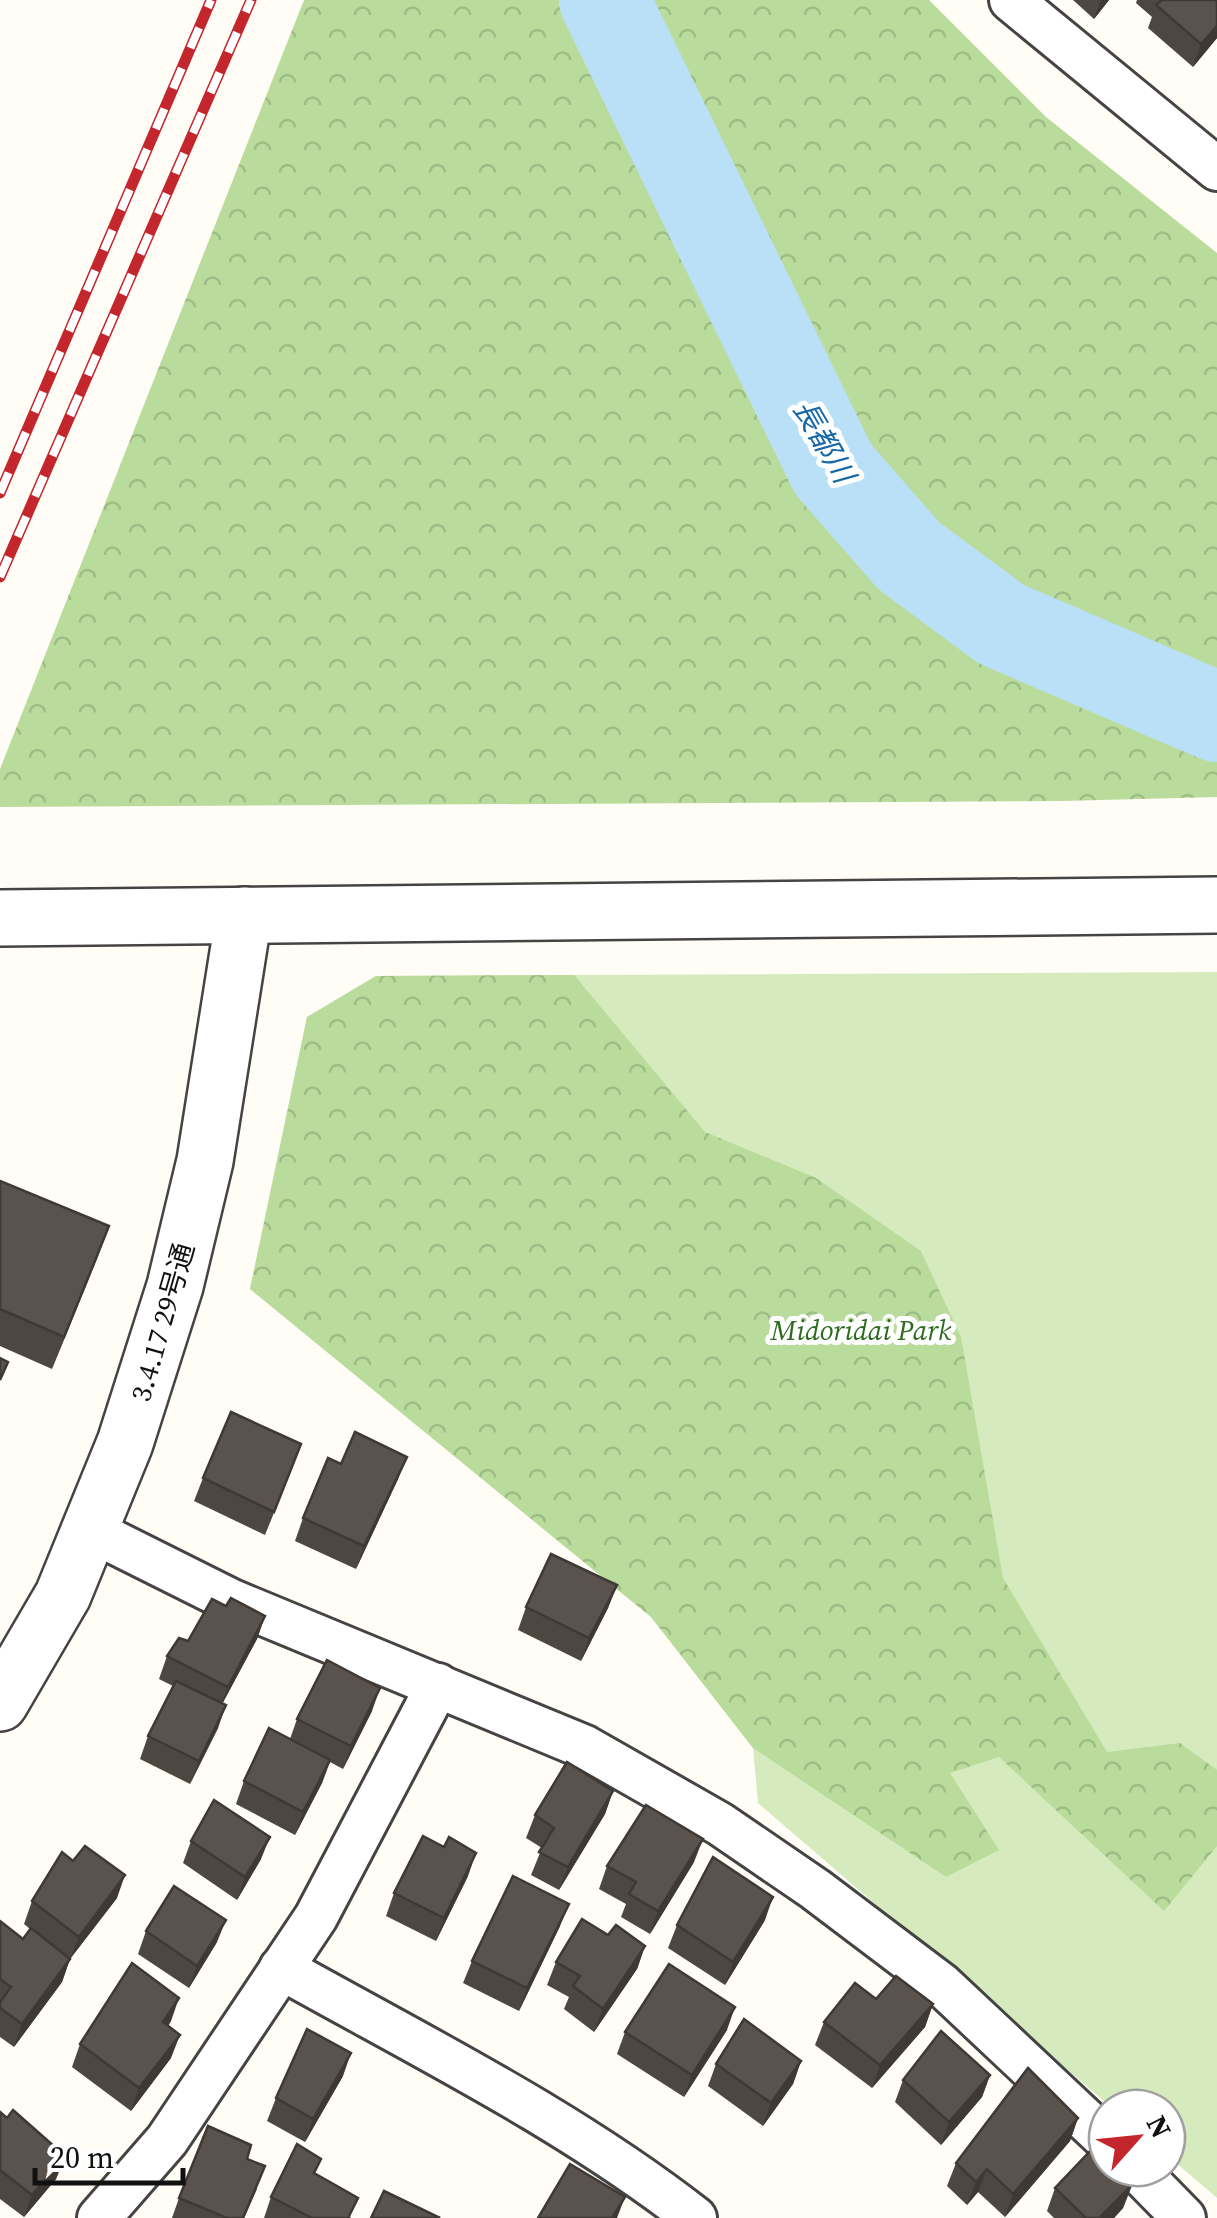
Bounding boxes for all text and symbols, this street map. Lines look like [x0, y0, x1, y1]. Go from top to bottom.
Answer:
water label: 長都川 [784, 392, 866, 493]
street label: 3.4.17 29号通 [121, 1238, 203, 1406]
park label: Midoridai Park [770, 1311, 952, 1349]
north arrow [1087, 2088, 1187, 2188]
text: N [1138, 2109, 1181, 2144]
scale bar [35, 2123, 182, 2185]
text: 20 m [50, 2137, 114, 2178]

